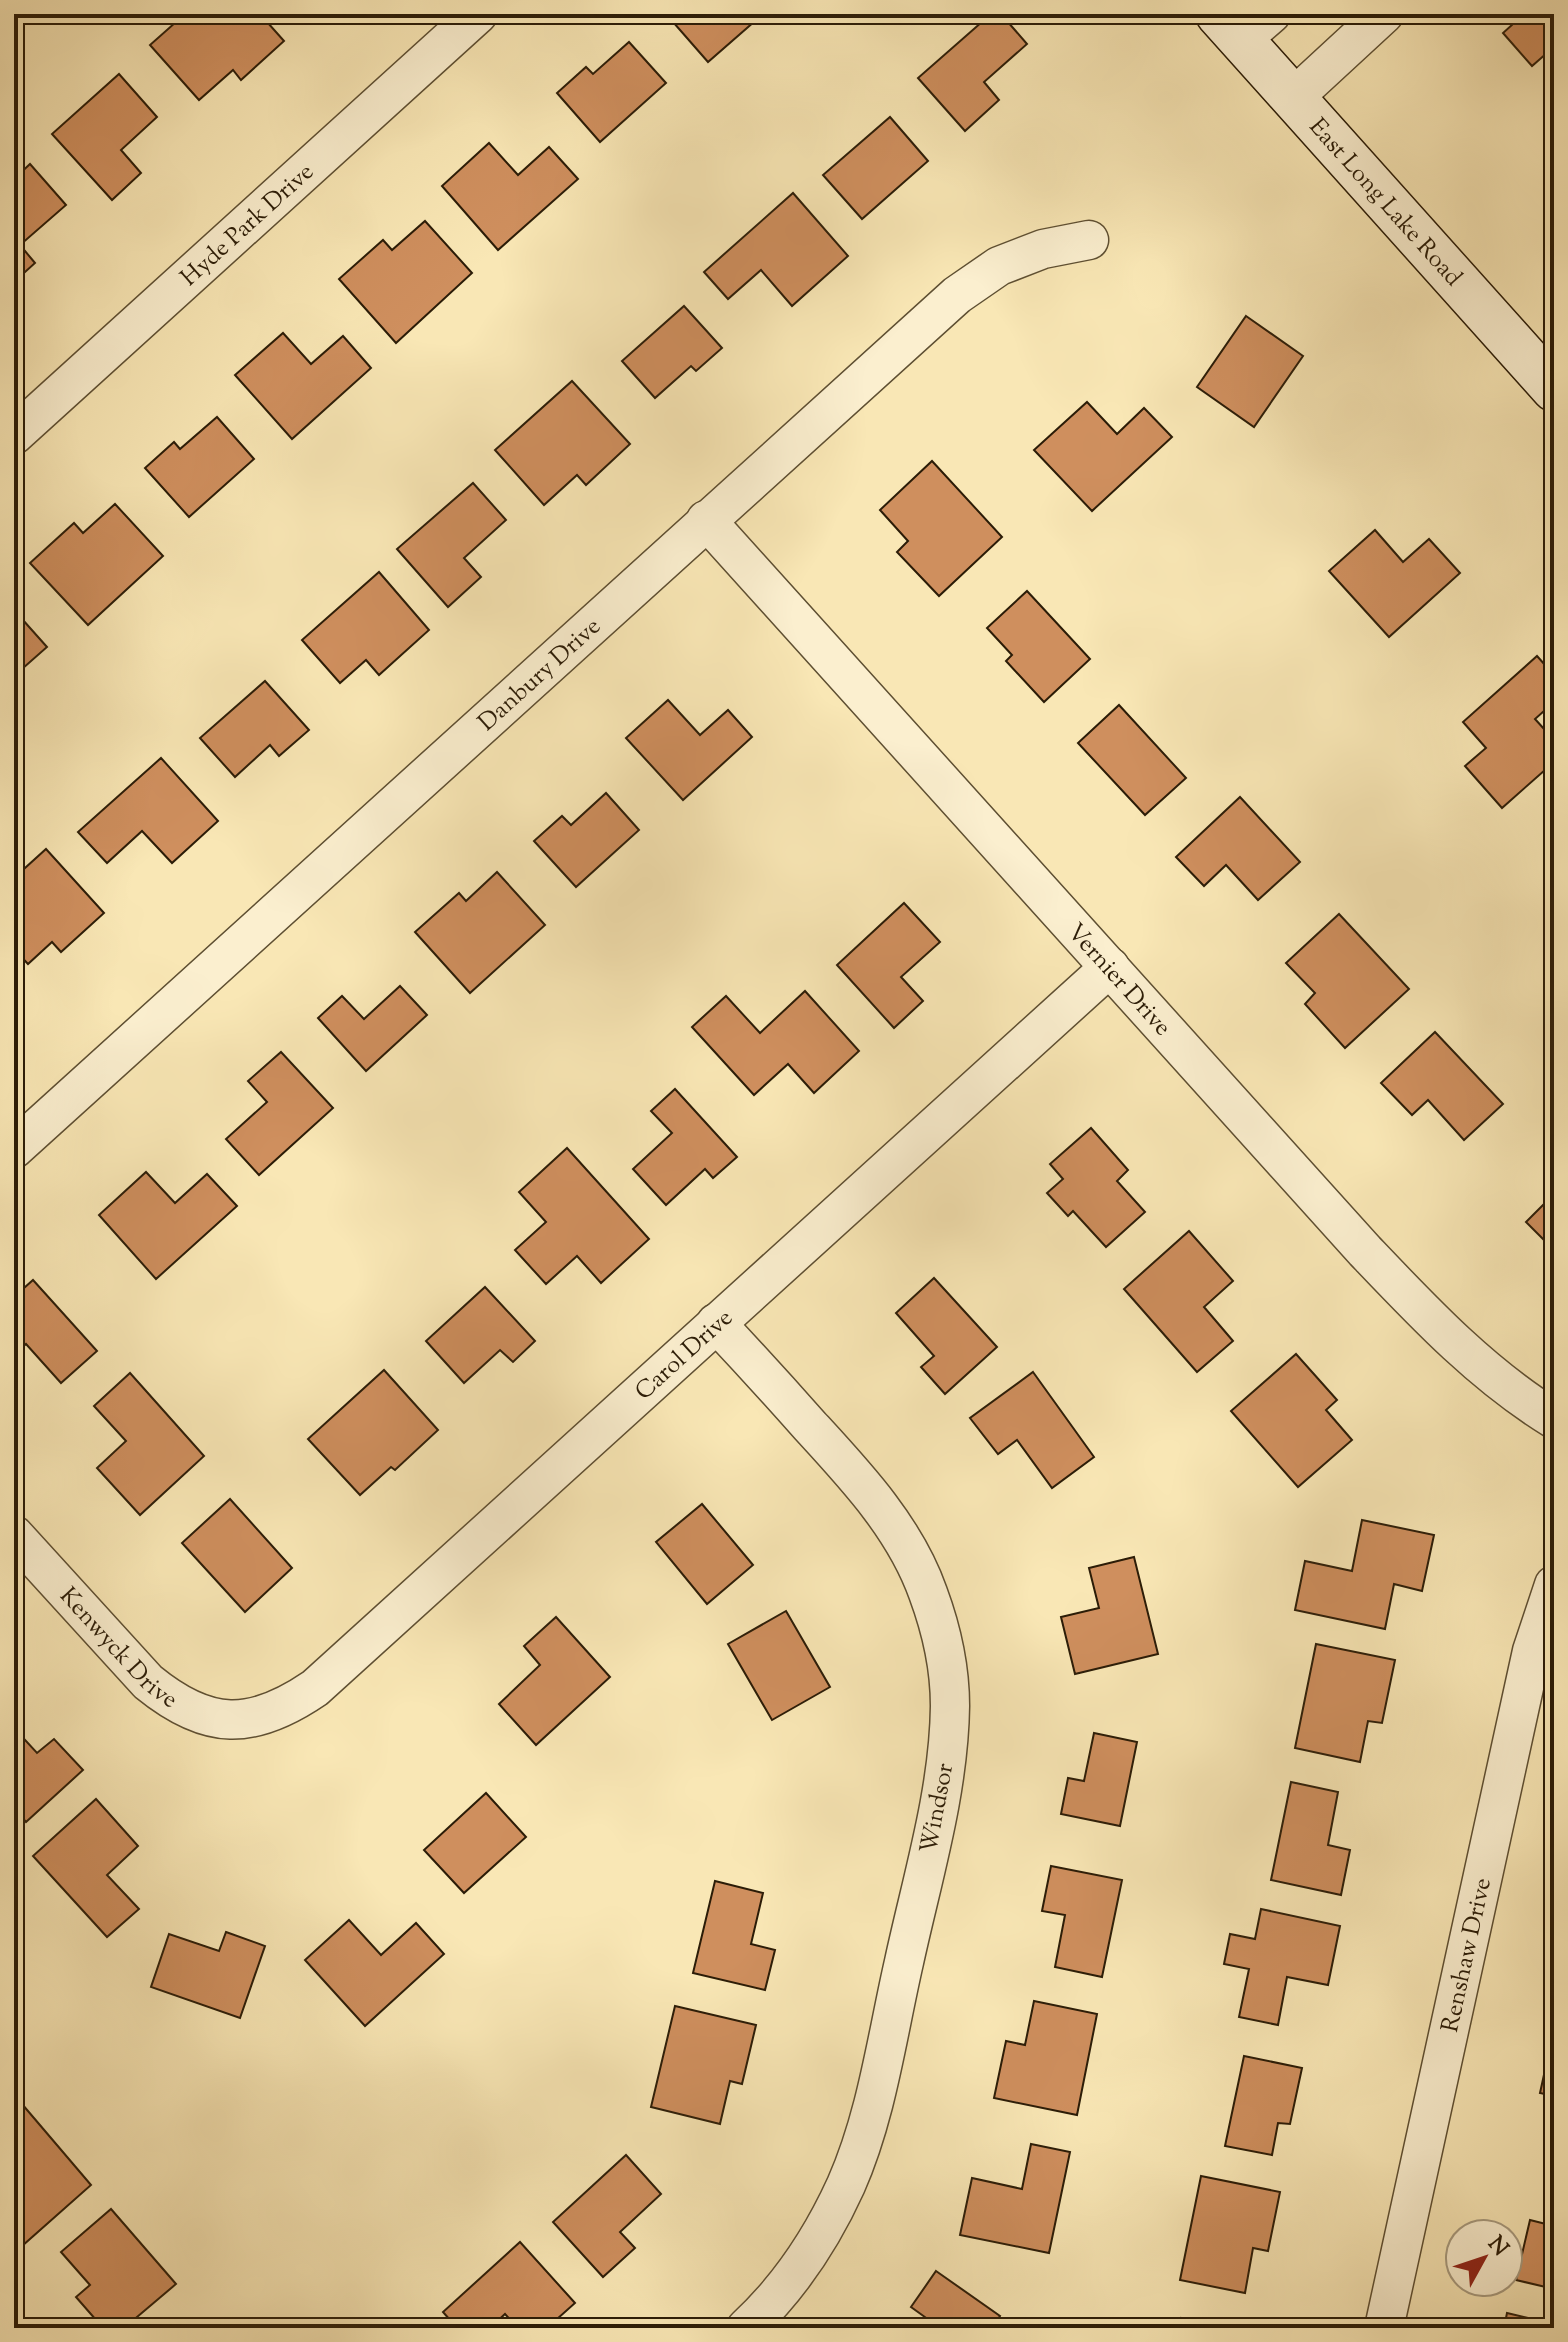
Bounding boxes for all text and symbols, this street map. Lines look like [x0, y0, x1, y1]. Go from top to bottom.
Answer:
street label: East Long Lake Road [1300, 112, 1469, 295]
street label: Hyde Park Drive [174, 156, 322, 295]
street label: Danbury Drive [471, 611, 609, 740]
street label: Vernier Drive [1058, 917, 1178, 1044]
street label: Carol Drive [628, 1302, 741, 1409]
street label: Kenwyck Drive [51, 1581, 183, 1718]
street label: Windsor [913, 1760, 963, 1856]
street label: Renshaw Drive [1434, 1875, 1501, 2036]
north arrow [1444, 2218, 1524, 2298]
text: N [1479, 2230, 1515, 2264]

